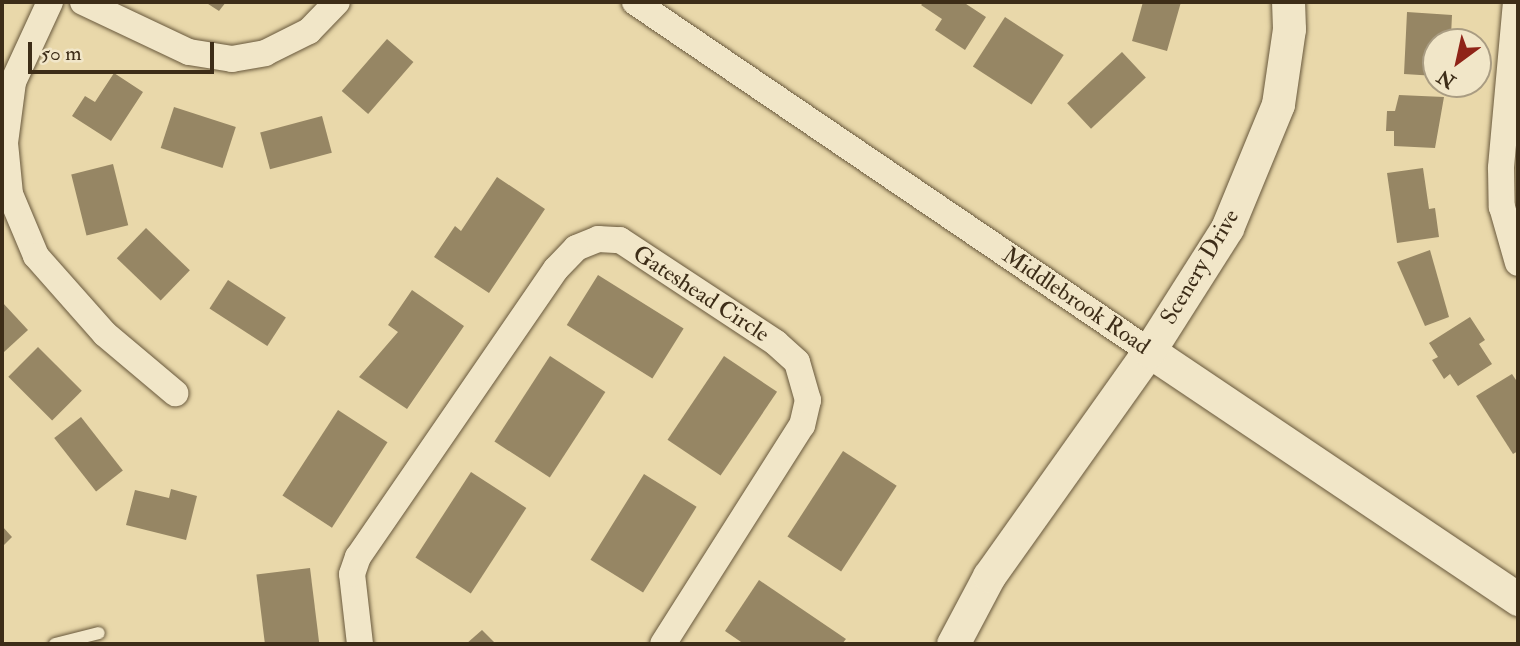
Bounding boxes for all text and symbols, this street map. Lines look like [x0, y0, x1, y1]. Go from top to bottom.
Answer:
scale bar [32, 28, 217, 72]
north arrow [1422, 28, 1492, 98]
text: 50 m [41, 40, 82, 67]
text: N [1433, 64, 1460, 94]
street label: Scenery Drive [1155, 204, 1245, 330]
street label: Gateshead Circle [628, 240, 774, 348]
street label: Middlebrook Road [997, 241, 1155, 361]

